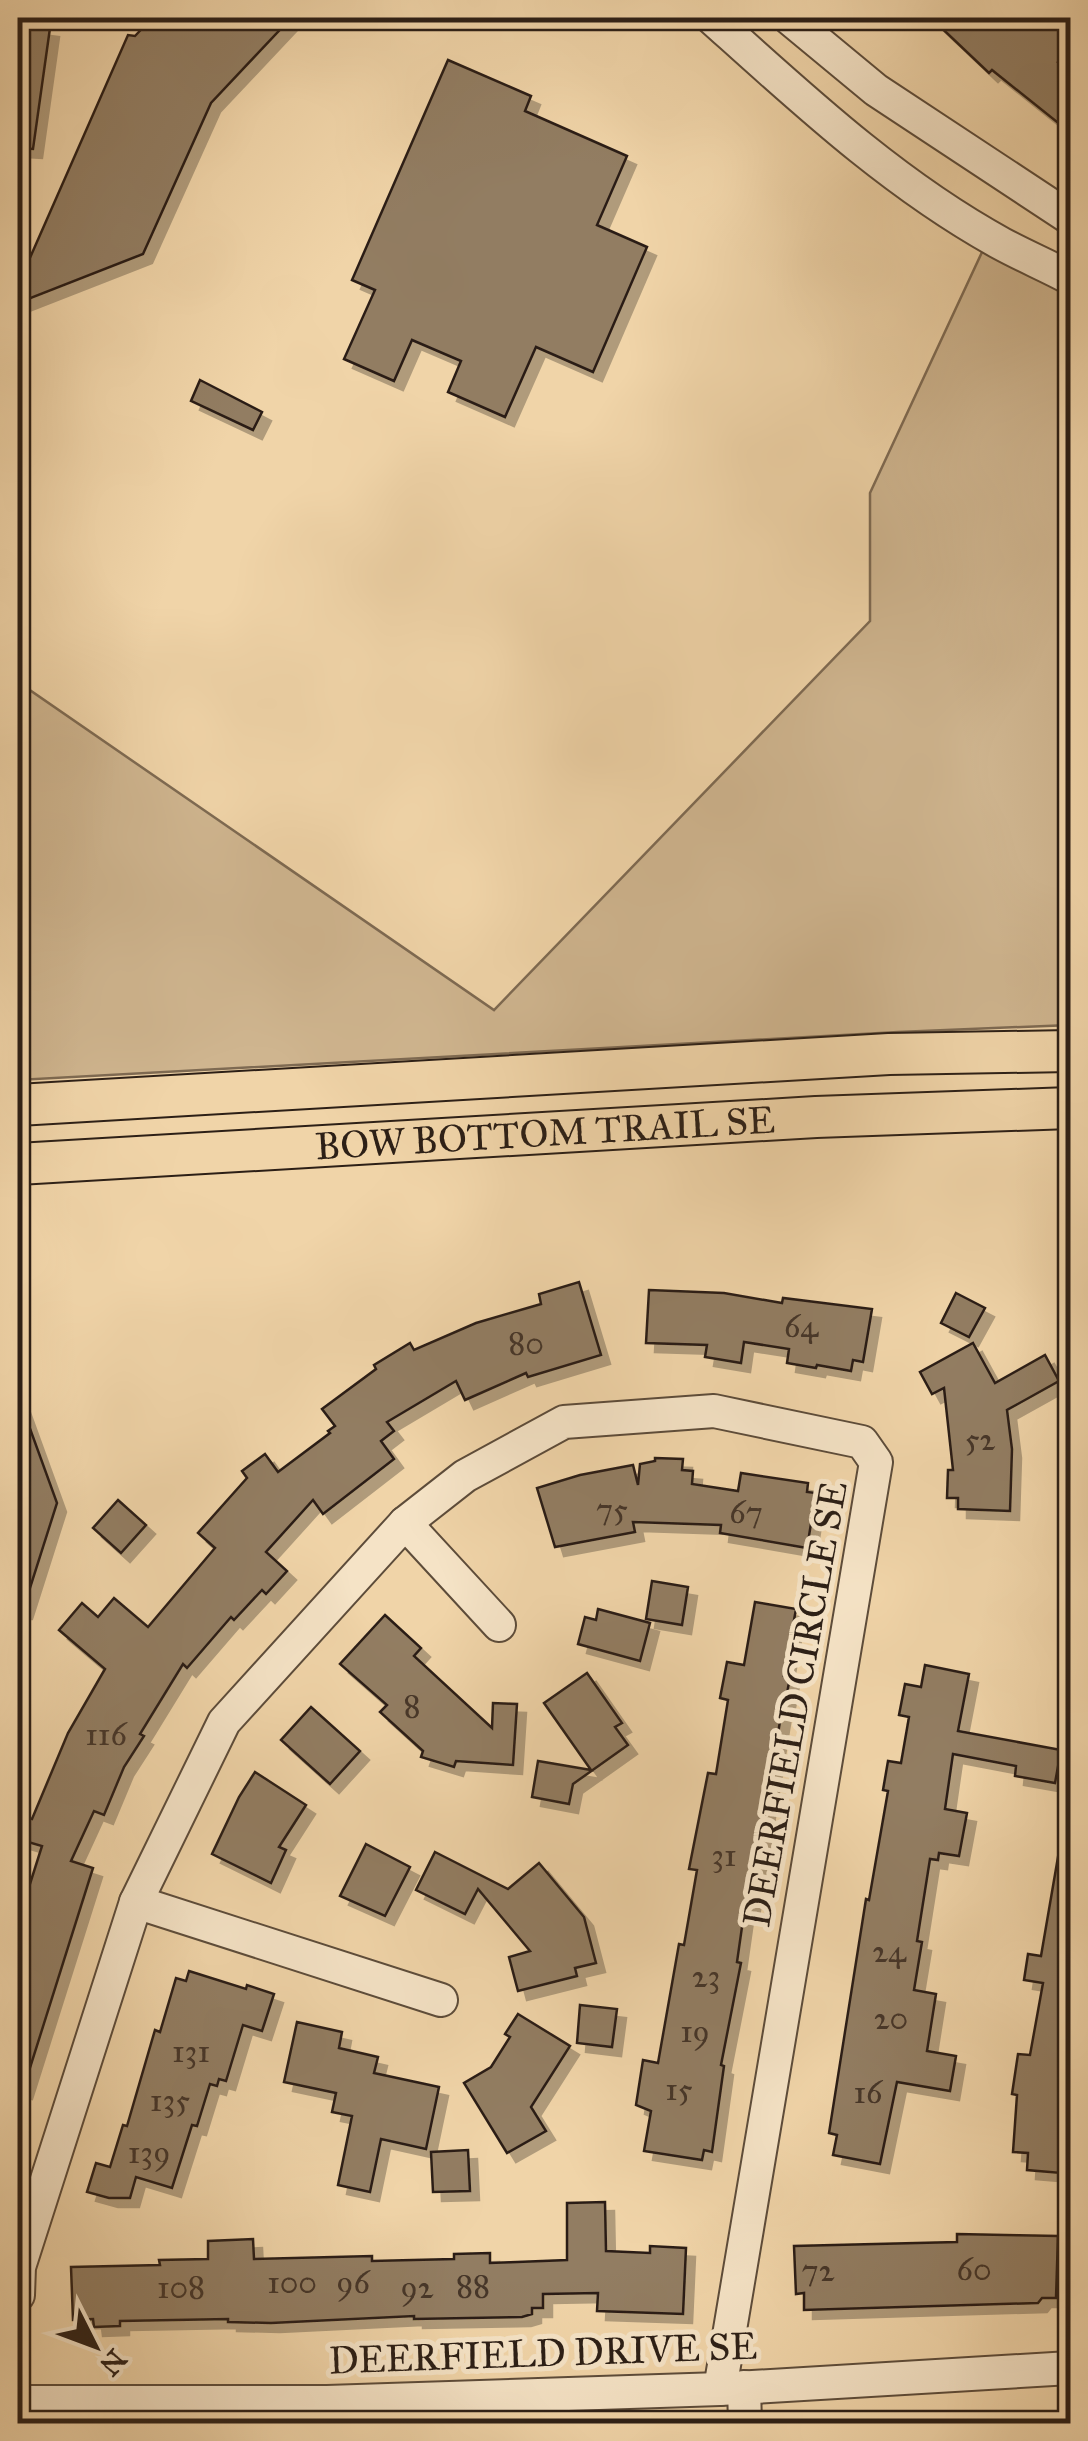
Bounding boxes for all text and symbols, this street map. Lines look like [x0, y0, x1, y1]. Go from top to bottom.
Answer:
street label: BOW BOTTOM TRAIL SE [314, 1096, 776, 1169]
house number: 64 [784, 1307, 819, 1346]
house number: 80 [508, 1324, 544, 1363]
house number: 52 [965, 1420, 996, 1459]
street label: DEERFIELD CIRCLE SE [733, 1477, 857, 1931]
house number: 75 [596, 1490, 628, 1529]
house number: 67 [729, 1493, 763, 1532]
house number: 8 [403, 1687, 421, 1726]
house number: 116 [85, 1715, 128, 1754]
house number: 31 [711, 1836, 737, 1875]
house number: 24 [872, 1932, 907, 1971]
house number: 23 [692, 1957, 720, 1996]
house number: 20 [874, 1999, 908, 2038]
house number: 19 [680, 2012, 710, 2051]
house number: 131 [172, 2032, 210, 2071]
house number: 15 [665, 2070, 693, 2109]
house number: 16 [854, 2073, 884, 2112]
house number: 135 [150, 2081, 190, 2120]
house number: 139 [128, 2133, 170, 2172]
house number: 60 [956, 2250, 992, 2289]
house number: 72 [802, 2251, 835, 2290]
house number: 100 [267, 2263, 317, 2302]
house number: 96 [336, 2263, 371, 2302]
house number: 88 [456, 2267, 490, 2306]
house number: 108 [157, 2268, 205, 2307]
house number: 92 [401, 2268, 434, 2307]
north arrow [45, 2296, 145, 2396]
street label: DEERFIELD DRIVE SE [328, 2323, 758, 2383]
text: N [92, 2342, 134, 2383]

